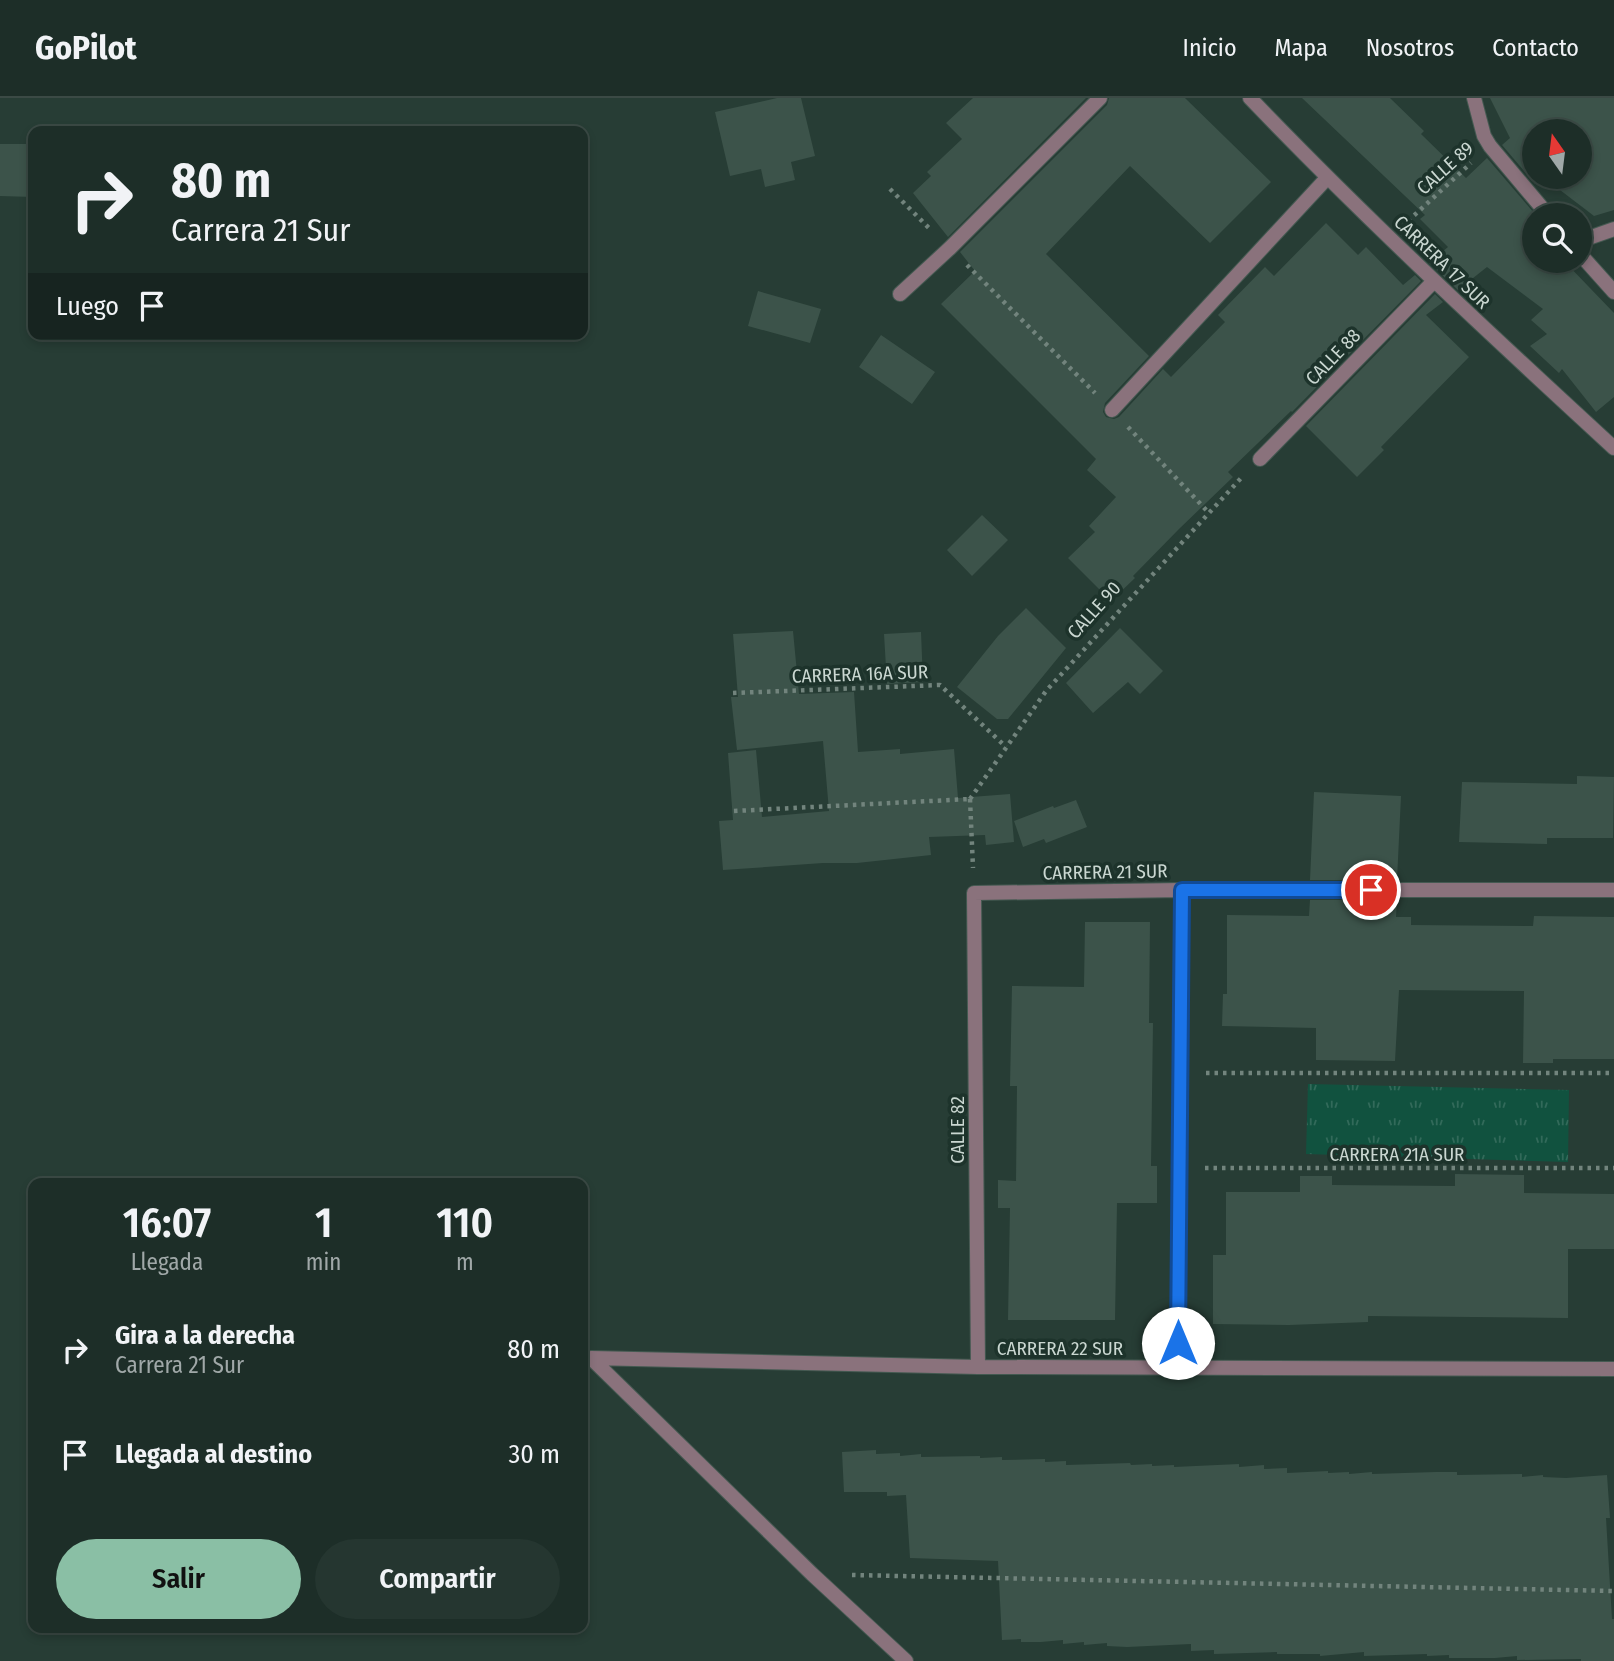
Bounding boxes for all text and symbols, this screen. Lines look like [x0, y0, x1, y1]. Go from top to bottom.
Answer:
text: GoPilot [35, 28, 137, 68]
text: Inicio [1183, 34, 1237, 62]
text: Mapa [1275, 34, 1328, 62]
text: Nosotros [1366, 34, 1454, 62]
text: Contacto [1492, 34, 1579, 62]
north arrow [1522, 119, 1592, 189]
map controls [1522, 119, 1592, 273]
street label: CALLE 89 [1412, 137, 1478, 199]
text: 80 m [171, 151, 271, 210]
icon: right [56, 154, 147, 245]
button: search [1522, 203, 1592, 273]
street label: CARRERA 17 SUR [1389, 210, 1495, 314]
text: Carrera 21 Sur [171, 211, 350, 249]
icon: arrive [133, 287, 171, 325]
text: Luego [56, 291, 119, 322]
street label: CALLE 88 [1301, 324, 1365, 390]
street label: CALLE 90 [1062, 577, 1126, 643]
street label: CARRERA 16A SUR [791, 660, 929, 688]
street label: CARRERA 21 SUR [1042, 859, 1168, 885]
pin [1341, 860, 1401, 920]
icon: arrive [1352, 871, 1390, 909]
street label: CALLE 82 [946, 1096, 969, 1164]
street label: CARRERA 21A SUR [1330, 1143, 1464, 1166]
text: 16:07 [123, 1198, 211, 1248]
text: 1 [315, 1198, 332, 1248]
text: 110 [436, 1198, 493, 1248]
text: Llegada [131, 1248, 203, 1276]
text: min [306, 1248, 341, 1276]
text: m [456, 1248, 474, 1276]
position arrow [1141, 1306, 1215, 1380]
text: Gira a la derecha [115, 1320, 295, 1351]
icon: right [56, 1331, 94, 1369]
text: 80 m [507, 1334, 560, 1365]
street label: CARRERA 22 SUR [997, 1337, 1123, 1360]
text: Carrera 21 Sur [115, 1351, 244, 1379]
icon: arrive [56, 1436, 94, 1474]
text: Llegada al destino [115, 1439, 312, 1470]
text: 30 m [509, 1439, 560, 1470]
button: Salir [56, 1539, 301, 1619]
button: Compartir [315, 1539, 560, 1619]

